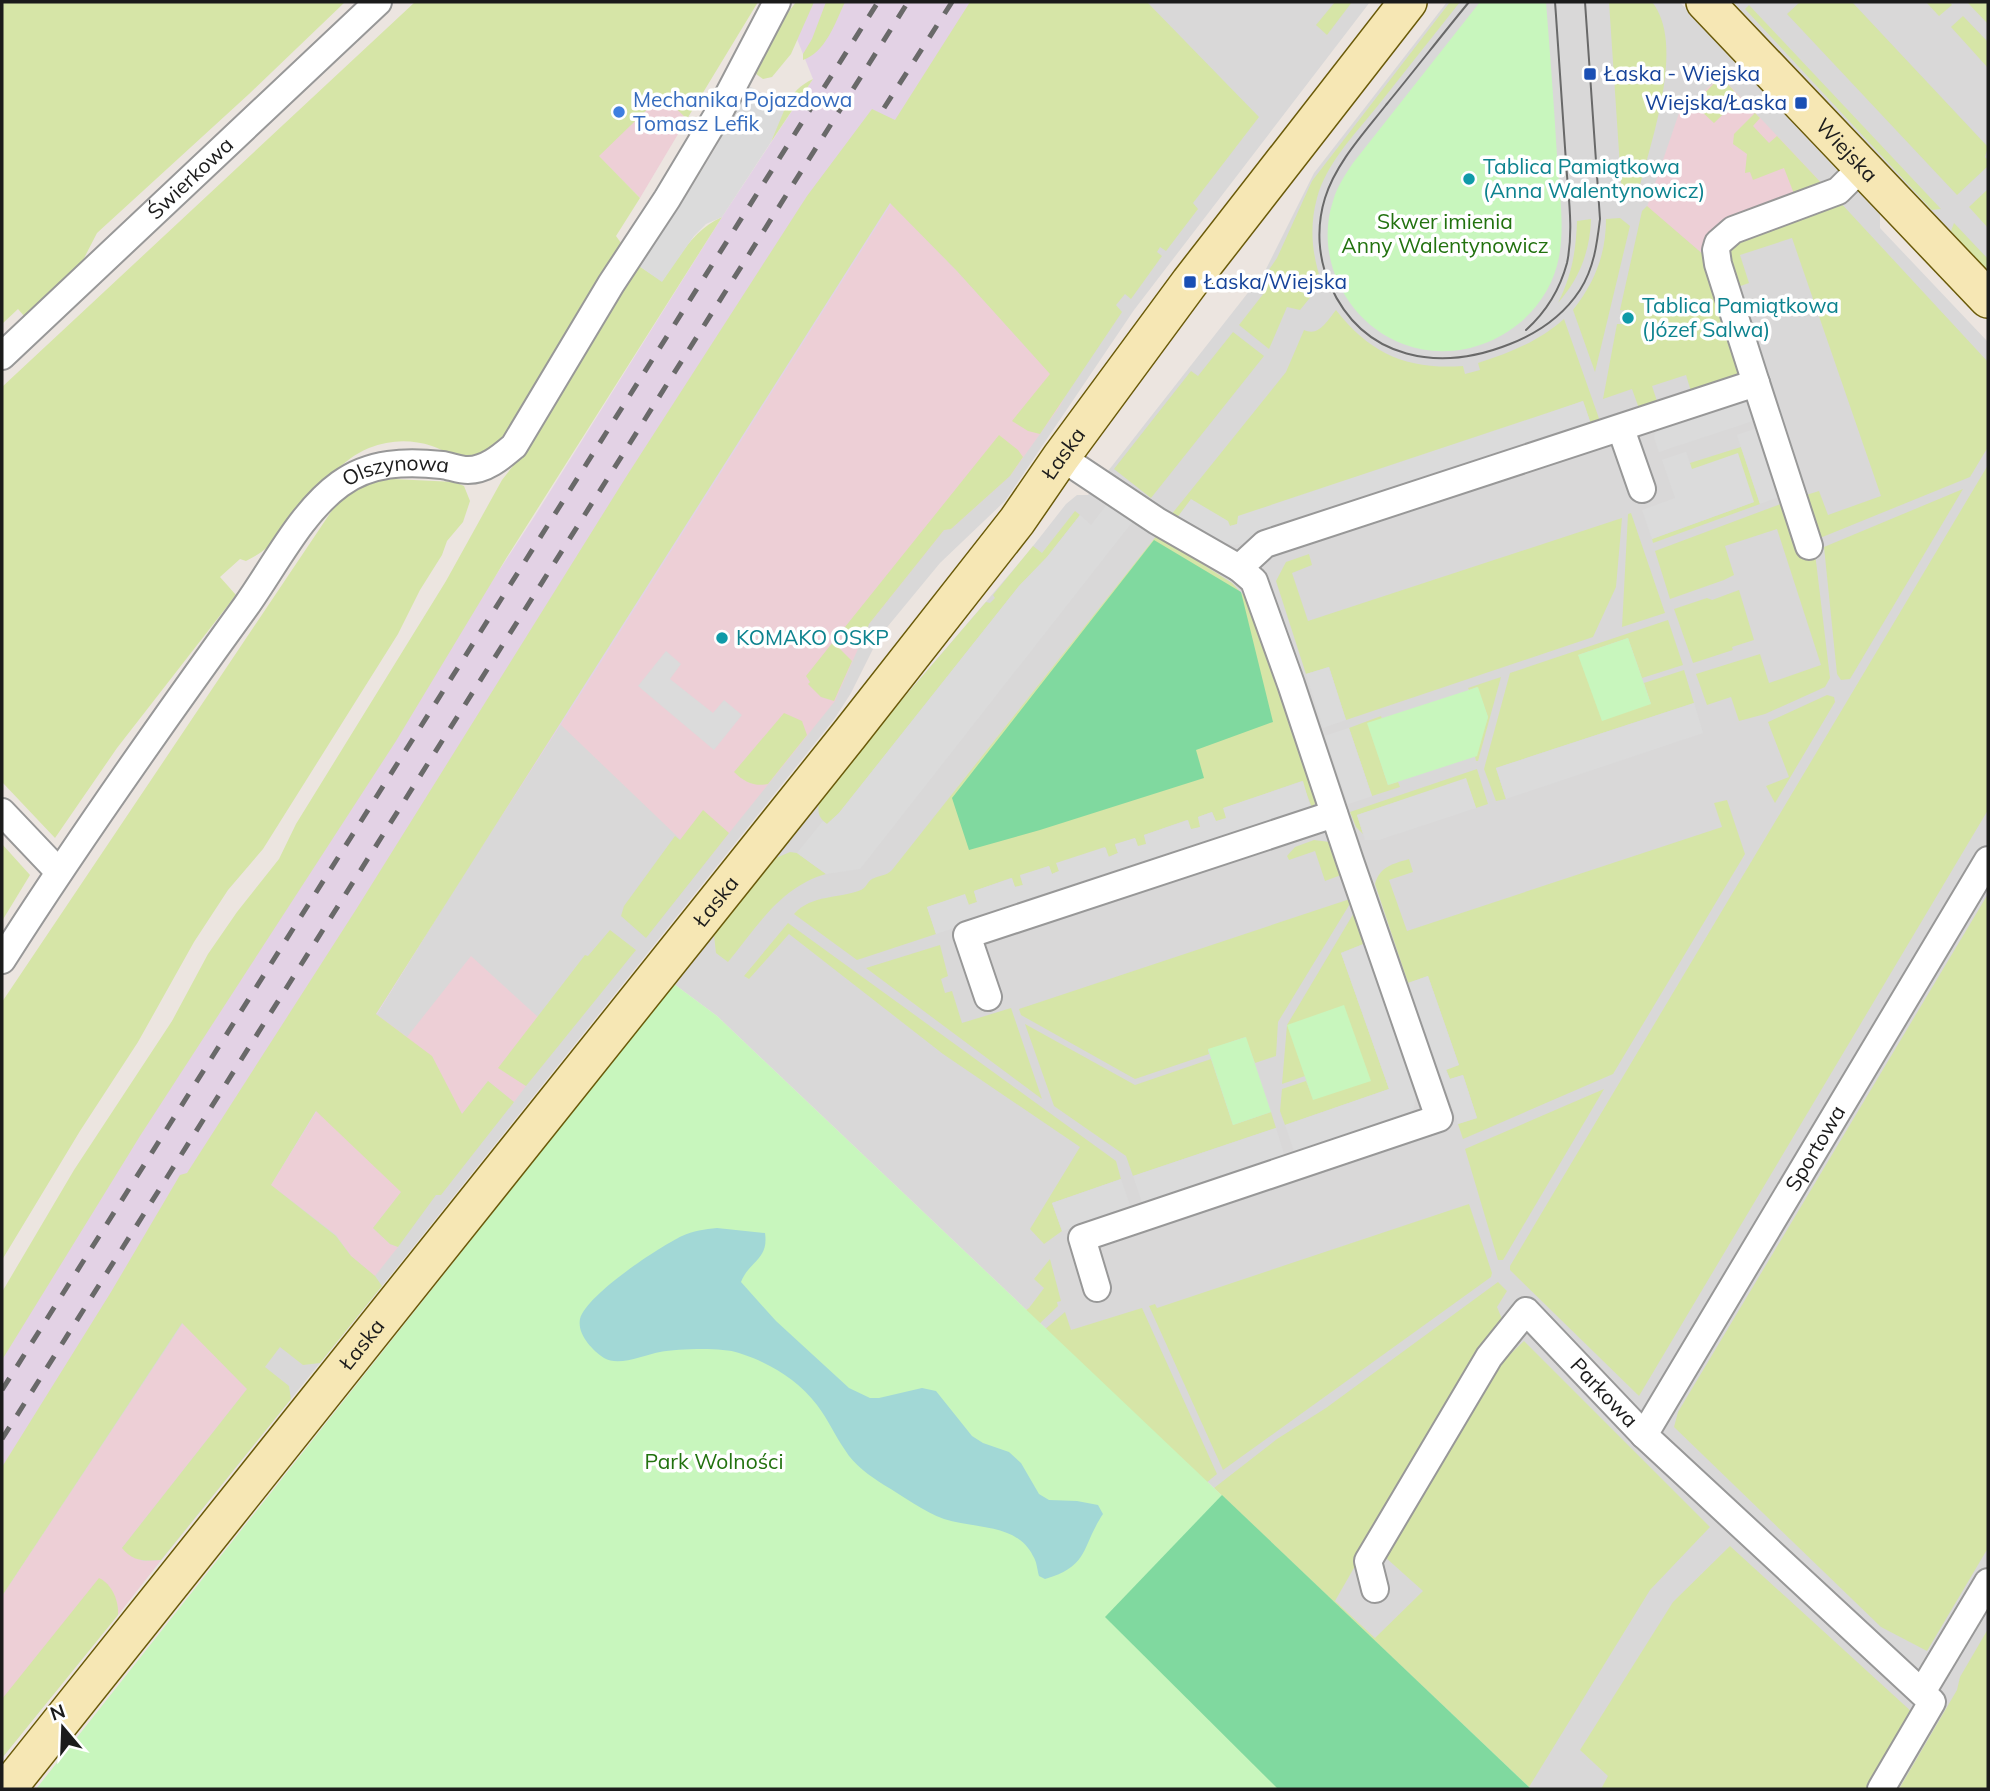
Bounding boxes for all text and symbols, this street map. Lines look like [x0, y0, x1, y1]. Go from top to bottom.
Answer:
place label: Łaska - Wiejska [1603, 60, 1760, 86]
marker: Łaska - Wiejska [1582, 66, 1598, 82]
place label: Mechanika Pojazdowa Tomasz Lefik [633, 86, 852, 136]
place label: Wiejska/Łaska [1645, 89, 1787, 115]
marker: Wiejska/Łaska [1793, 95, 1809, 111]
marker: Mechanika Pojazdowa Tomasz Lefik [611, 104, 627, 120]
street label: Wiejska [1811, 112, 1884, 187]
street label: Świerkowa [142, 131, 238, 224]
place label: Tablica Pamiątkowa (Anna Walentynowicz) [1483, 153, 1705, 203]
marker: Tablica Pamiątkowa (Anna Walentynowicz) [1461, 171, 1477, 187]
park label: Skwer imienia Anny Walentynowicz [1341, 208, 1549, 258]
place label: Łaska/Wiejska [1203, 268, 1347, 294]
marker: Łaska/Wiejska [1182, 274, 1198, 290]
place label: Tablica Pamiątkowa (Józef Salwa) [1642, 292, 1839, 342]
marker: Tablica Pamiątkowa (Józef Salwa) [1620, 310, 1636, 326]
street label: Łaska [1035, 422, 1090, 485]
street label: Olszynowa [337, 449, 451, 491]
place label: KOMAKO OSKP [736, 624, 889, 650]
marker: KOMAKO OSKP [714, 630, 730, 646]
street label: Łaska [686, 870, 743, 932]
street label: Sportowa [1779, 1100, 1850, 1196]
street label: Łaska [333, 1313, 390, 1375]
street label: Parkowa [1565, 1352, 1644, 1432]
park label: Park Wolności [645, 1448, 783, 1474]
north arrow [28, 1693, 98, 1763]
text: N [47, 1698, 68, 1726]

